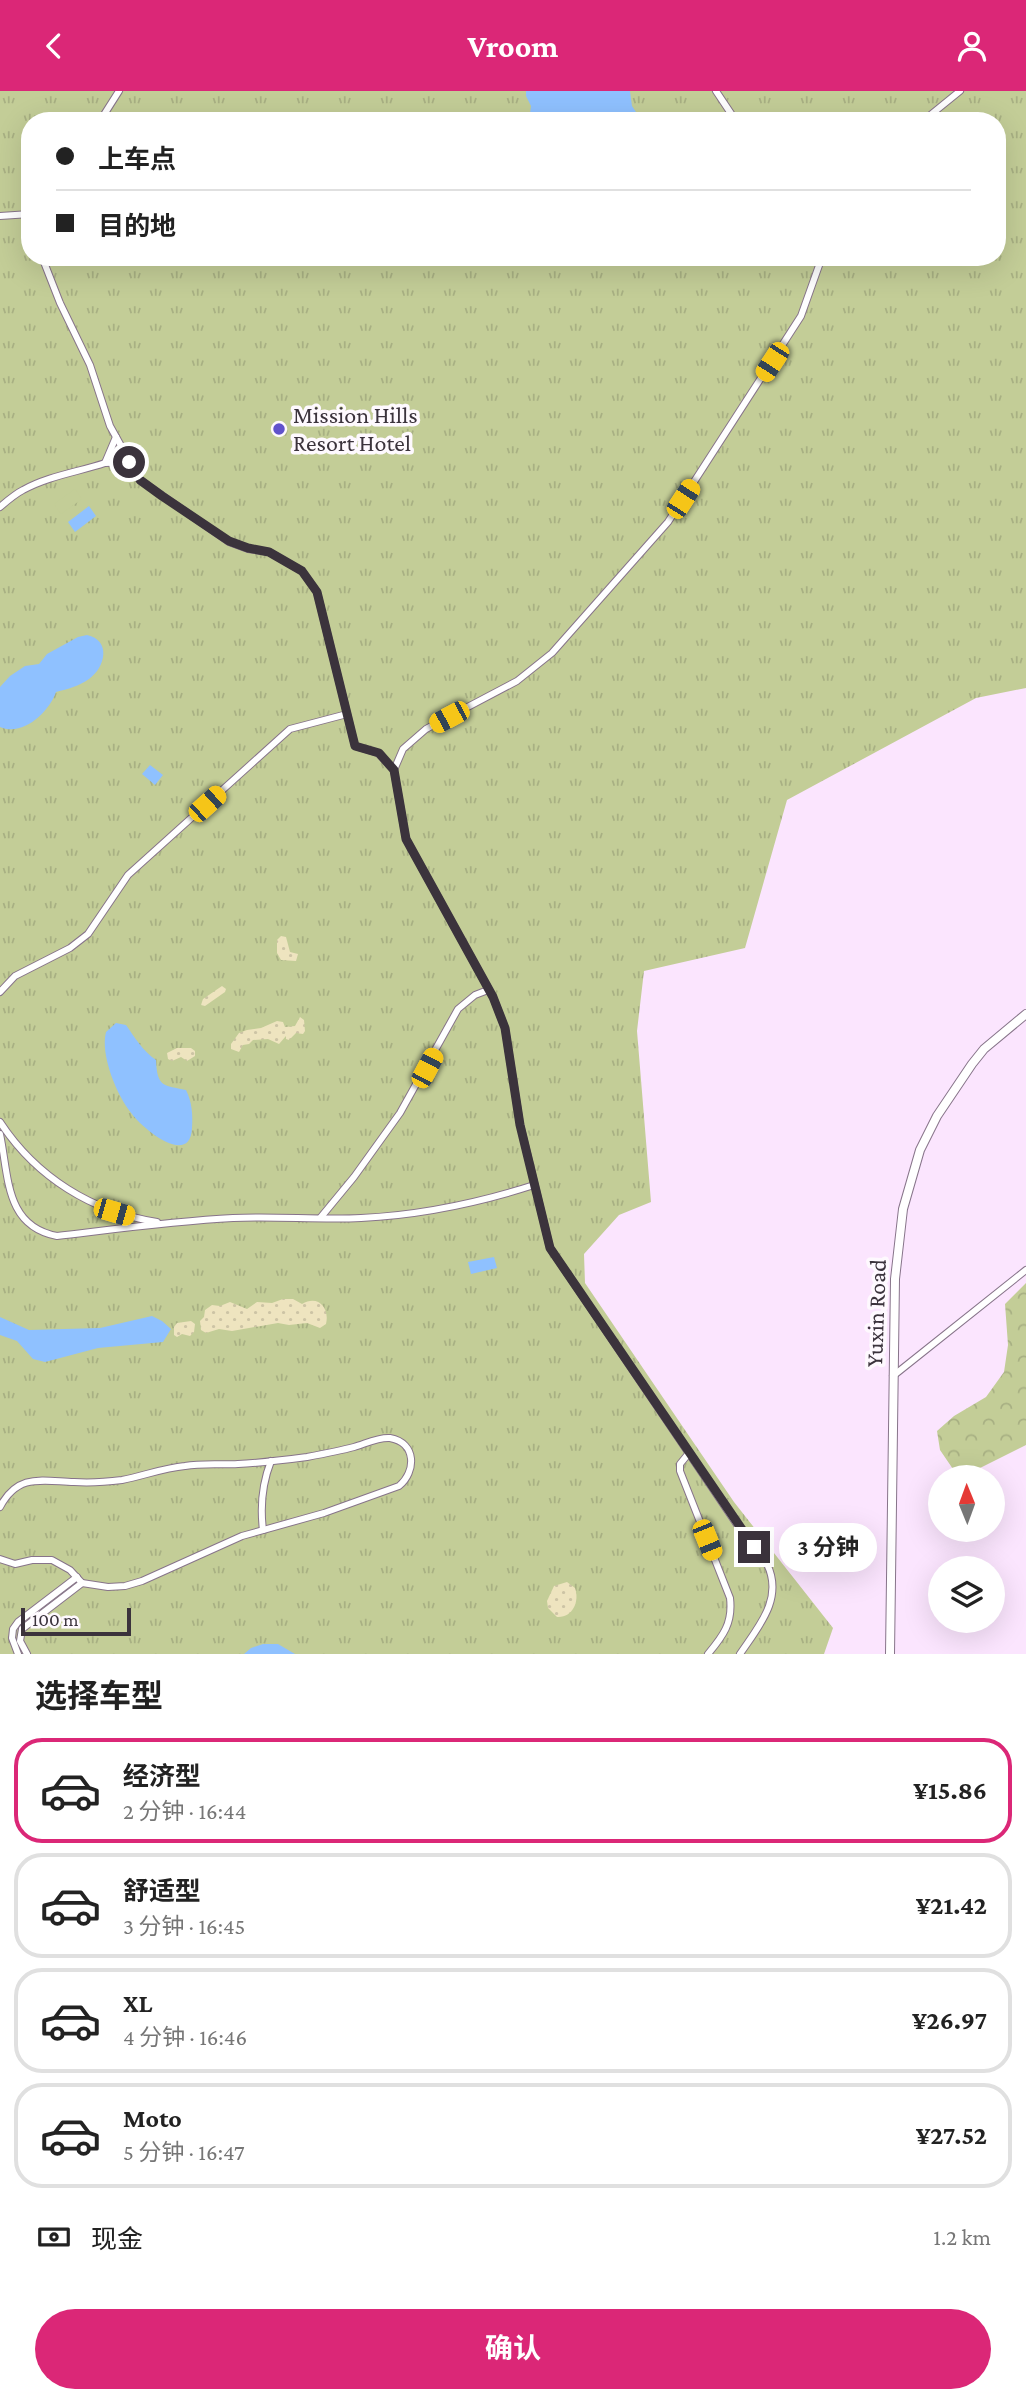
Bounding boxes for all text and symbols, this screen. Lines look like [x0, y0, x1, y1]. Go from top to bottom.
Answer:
icon: back [35, 27, 73, 65]
icon: person [953, 27, 991, 65]
text: Vroom [468, 28, 558, 64]
text: 上车点 [98, 145, 176, 174]
text: 目的地 [98, 212, 176, 241]
car [752, 339, 793, 385]
place label: Mission Hills Resort Hotel [293, 401, 418, 456]
marker: Mission Hills Resort Hotel [271, 421, 287, 437]
route start [113, 446, 145, 478]
car [663, 476, 704, 522]
car [426, 698, 473, 736]
car [185, 782, 230, 826]
car [408, 1045, 447, 1091]
car [91, 1196, 138, 1228]
street label: Yuxin Road [860, 1258, 891, 1367]
north arrow [928, 1465, 1004, 1542]
map controls [928, 1465, 1005, 1633]
car [690, 1517, 725, 1563]
callout: 3 分钟 [778, 1523, 876, 1571]
route end [738, 1531, 770, 1563]
text: 3 分钟 [797, 1534, 859, 1560]
button: layers [928, 1556, 1005, 1633]
scale bar [21, 1605, 131, 1637]
text: 100 m [32, 1609, 79, 1630]
text: 选择车型 [35, 1678, 163, 1714]
icon: car [39, 1759, 102, 1822]
text: 经济型 [123, 1762, 201, 1791]
text: ¥15.86 [913, 1776, 987, 1805]
text: 2 分钟 · 16:44 [123, 1798, 247, 1824]
icon: car [39, 1874, 102, 1937]
text: 舒适型 [123, 1877, 201, 1906]
text: ¥21.42 [916, 1891, 987, 1920]
text: 3 分钟 · 16:45 [123, 1913, 245, 1939]
icon: car [39, 1989, 102, 2052]
text: XL [123, 1989, 152, 2018]
text: ¥26.97 [912, 2006, 987, 2035]
text: 4 分钟 · 16:46 [123, 2024, 247, 2050]
icon: car [39, 2104, 102, 2167]
text: Moto [123, 2104, 182, 2133]
text: ¥27.52 [916, 2121, 987, 2150]
text: 5 分钟 · 16:47 [123, 2139, 245, 2165]
icon: cash [35, 2218, 73, 2256]
text: 1.2 km [933, 2224, 991, 2250]
text: 现金 [91, 2225, 143, 2254]
button: 确认 [35, 2309, 991, 2389]

